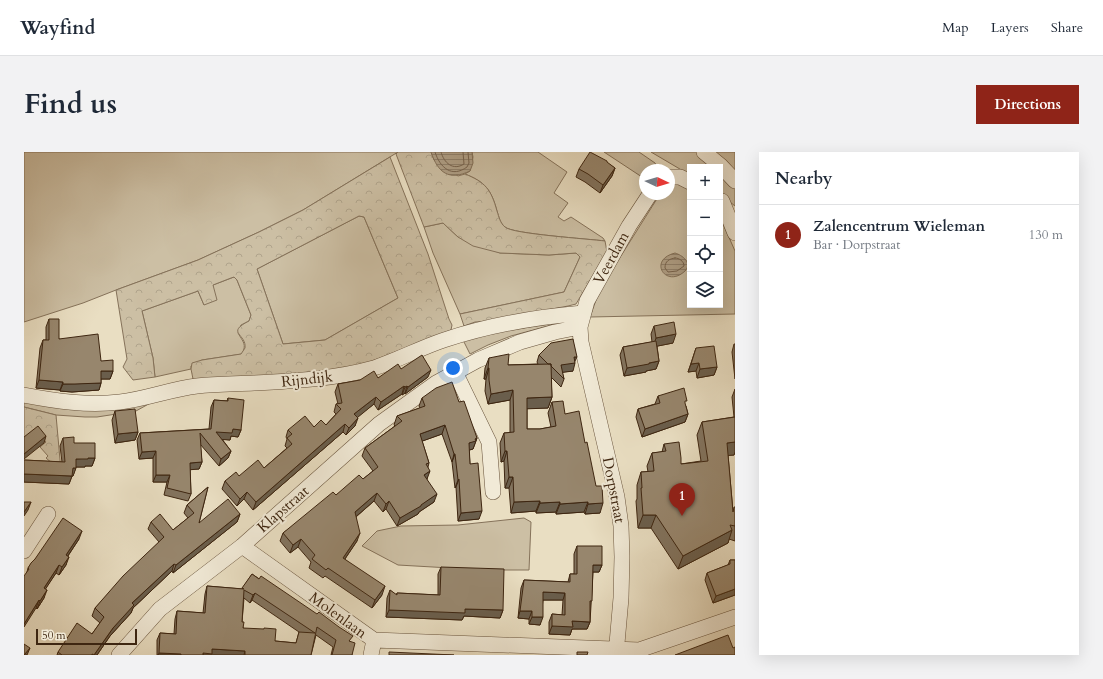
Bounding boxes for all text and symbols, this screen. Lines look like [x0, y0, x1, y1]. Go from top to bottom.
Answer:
text: Wayfind [20, 15, 95, 41]
text: Map [942, 18, 969, 37]
text: Layers [991, 18, 1029, 37]
text: Share [1051, 18, 1083, 37]
text: Find us [24, 85, 117, 123]
button: Directions [976, 85, 1079, 124]
north arrow [639, 164, 675, 200]
map controls [687, 164, 723, 308]
button: + [687, 164, 723, 200]
text: Nearby [775, 167, 832, 190]
button: − [687, 200, 723, 236]
text: Zalencentrum Wieleman [813, 216, 985, 236]
text: 1 [785, 226, 791, 244]
text: 130 m [1029, 226, 1063, 244]
street label: Veerdam [588, 228, 634, 288]
button: locate [687, 236, 723, 272]
text: Bar · Dorpstraat [813, 236, 900, 254]
button: layers [687, 272, 723, 308]
your location [443, 358, 463, 378]
street label: Rijndijk [280, 366, 334, 392]
street label: Dorpstraat [598, 455, 630, 525]
street label: Klapstraat [253, 481, 313, 537]
pin: 1 [669, 483, 695, 516]
street label: Molenlaan [305, 587, 371, 643]
scale bar [36, 627, 137, 646]
text: 50 m [42, 628, 66, 643]

